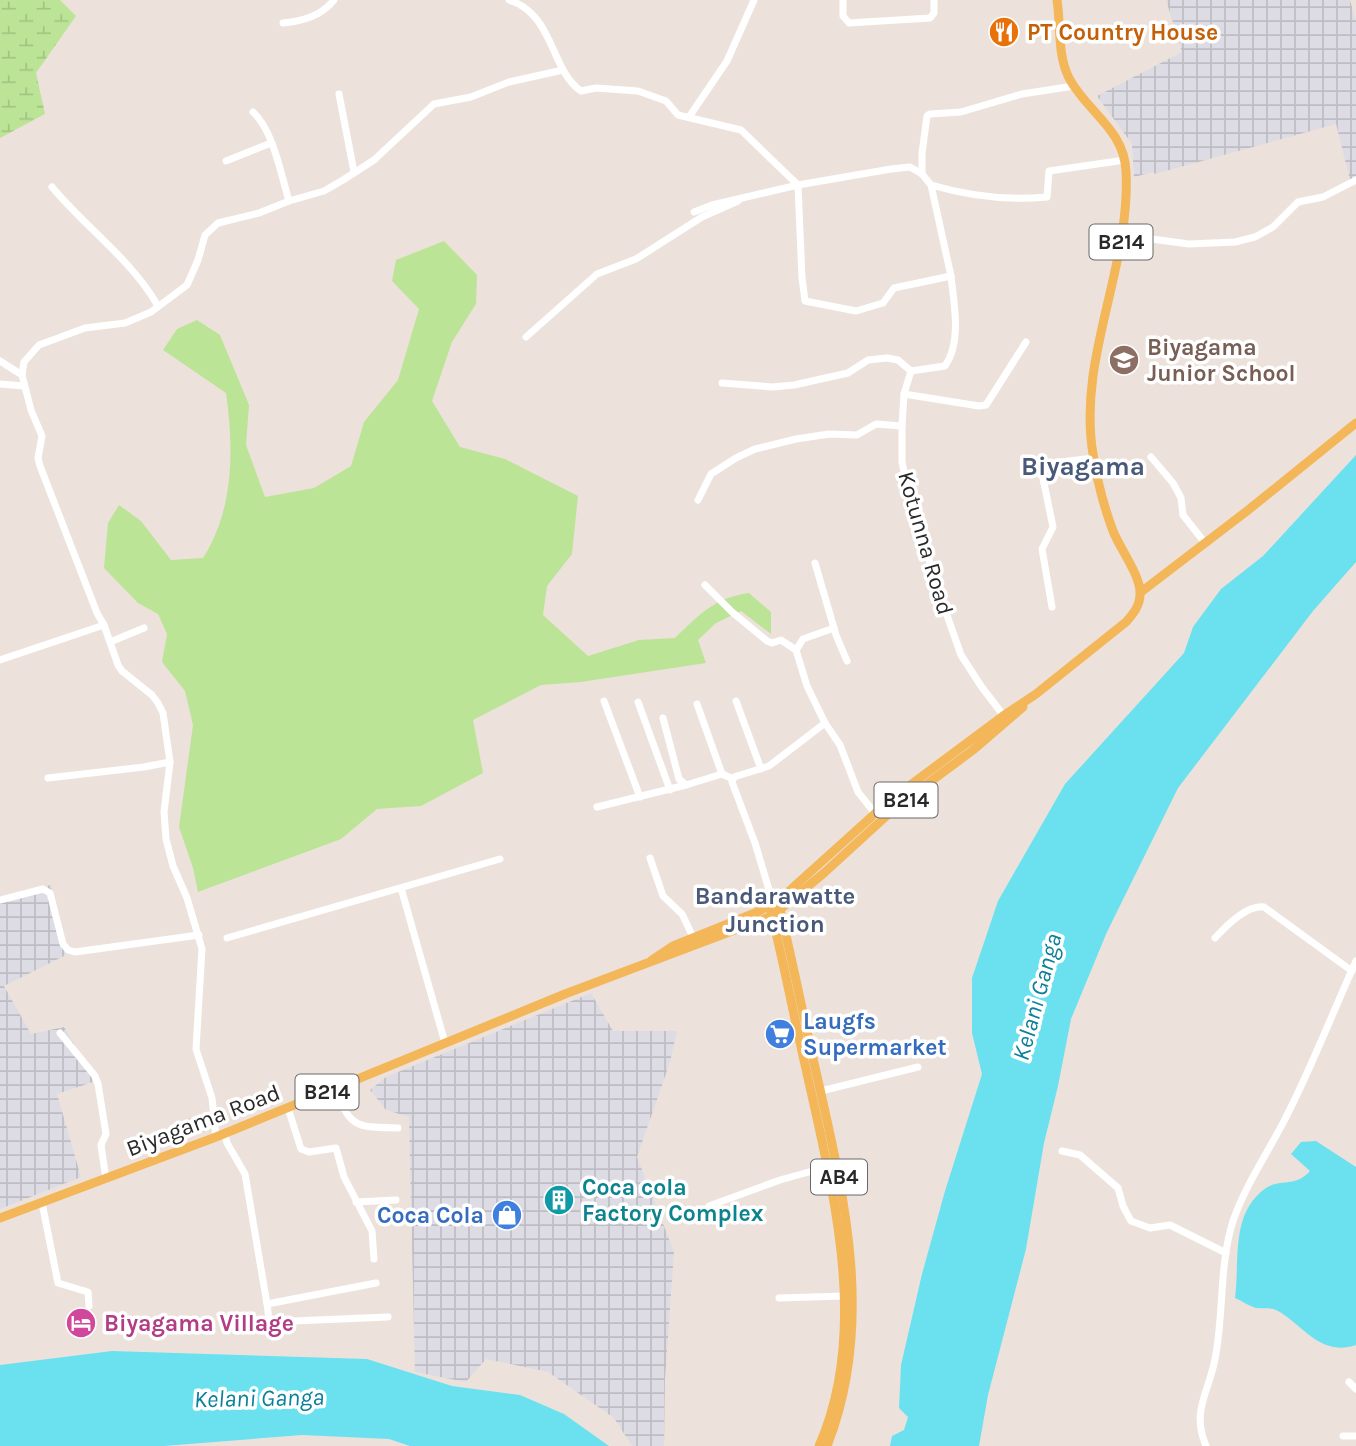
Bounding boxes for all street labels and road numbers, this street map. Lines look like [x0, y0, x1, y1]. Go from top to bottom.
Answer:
road number: B214 [1090, 224, 1152, 260]
street label: Kotunna Road [892, 468, 959, 618]
road number: B214 [874, 782, 937, 818]
road number: B214 [296, 1074, 358, 1110]
street label: Biyagama Road [122, 1079, 284, 1162]
road number: AB4 [811, 1160, 867, 1194]

